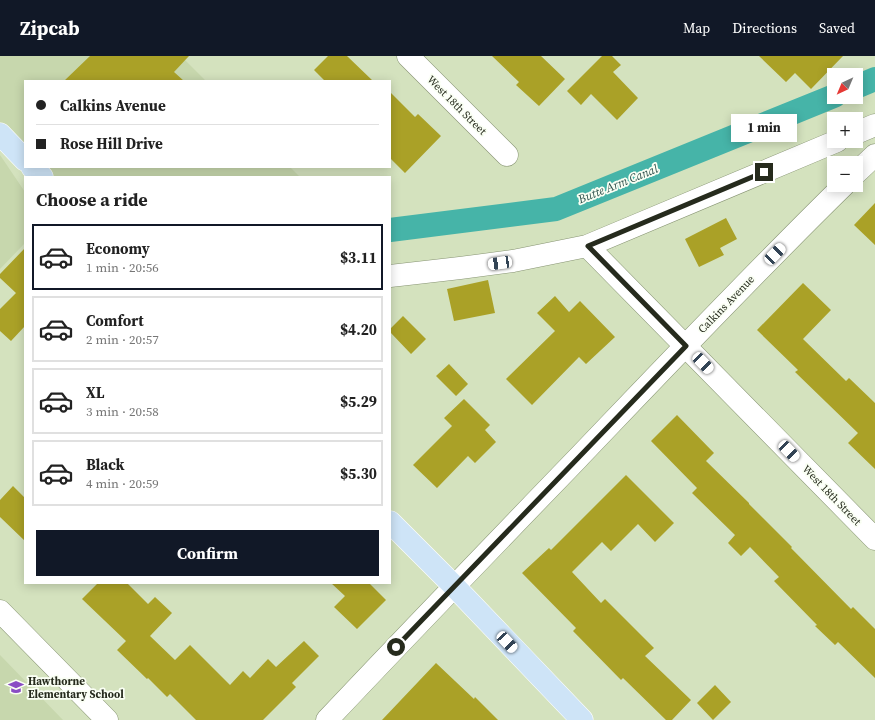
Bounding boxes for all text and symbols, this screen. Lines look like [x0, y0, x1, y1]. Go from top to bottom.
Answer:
text: Zipcab [20, 15, 80, 41]
text: Map [683, 18, 710, 38]
text: Directions [732, 18, 797, 38]
text: Saved [819, 18, 855, 38]
north arrow [827, 68, 863, 104]
map controls [827, 68, 863, 192]
street label: West 18th Street [424, 72, 490, 139]
text: Calkins Avenue [60, 95, 166, 116]
button: + [827, 112, 863, 148]
callout: 1 min [731, 114, 797, 142]
text: 1 min [747, 119, 781, 136]
text: Rose Hill Drive [60, 133, 163, 154]
button: − [827, 156, 863, 192]
water label: Butte Arm Canal [575, 160, 661, 208]
route end [755, 163, 773, 181]
text: Choose a ride [36, 187, 148, 212]
text: Economy [86, 238, 150, 259]
icon: car [38, 239, 74, 275]
car [762, 241, 788, 267]
text: $3.11 [340, 247, 377, 268]
car [487, 255, 513, 271]
text: 1 min · 20:56 [86, 259, 159, 276]
street label: Calkins Avenue [695, 272, 758, 337]
text: Comfort [86, 310, 144, 331]
icon: car [38, 311, 74, 347]
text: $4.20 [340, 319, 377, 340]
text: 2 min · 20:57 [86, 331, 159, 348]
car [690, 350, 716, 376]
text: XL [86, 382, 105, 403]
icon: car [38, 383, 74, 419]
text: $5.29 [340, 391, 377, 412]
text: 3 min · 20:58 [86, 403, 159, 420]
car [776, 438, 802, 464]
text: Black [86, 454, 125, 475]
icon: car [38, 455, 74, 491]
street label: West 18th Street [799, 462, 865, 529]
text: $5.30 [340, 463, 377, 484]
text: 4 min · 20:59 [86, 475, 159, 492]
button: Confirm [36, 530, 379, 576]
car [494, 629, 520, 655]
route start [387, 638, 405, 656]
place label: Hawthorne Elementary School [28, 674, 124, 702]
school or university icon: Hawthorne Elementary School [7, 678, 25, 696]

